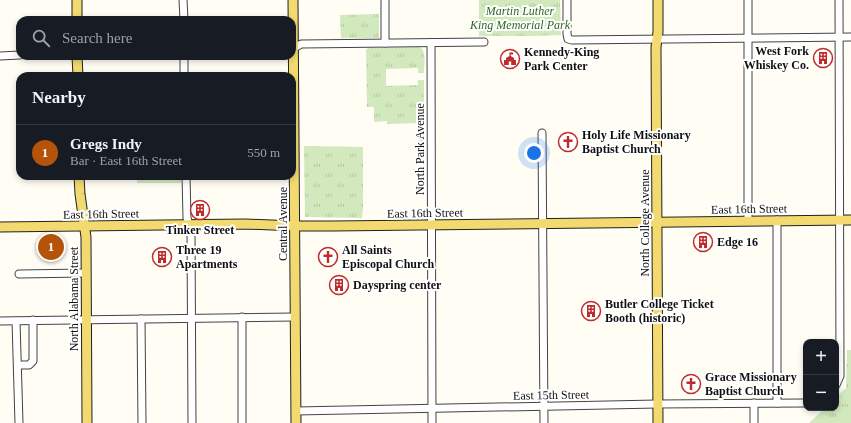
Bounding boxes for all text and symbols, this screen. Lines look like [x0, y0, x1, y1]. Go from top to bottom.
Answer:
park label: Martin Luther King Memorial Park [469, 4, 571, 32]
search box [16, 16, 296, 60]
icon: search [30, 27, 52, 49]
text: Search here [62, 30, 132, 46]
place label: West Fork Whiskey Co. [744, 44, 809, 72]
place label: Kennedy-King Park Center [524, 45, 599, 73]
building icon: West Fork Whiskey Co. [812, 47, 834, 69]
public building icon: Kennedy-King Park Center [499, 48, 521, 70]
text: Nearby [32, 88, 86, 107]
street label: North Park Avenue [413, 103, 427, 195]
place label: Holy Life Missionary Baptist Church [582, 128, 691, 156]
church icon: Holy Life Missionary Baptist Church [557, 131, 579, 153]
text: Gregs Indy [70, 136, 142, 152]
your location [524, 143, 544, 163]
text: 1 [42, 145, 48, 160]
text: 550 m [247, 145, 280, 160]
text: Bar · East 16th Street [70, 153, 182, 168]
street label: North College Avenue [638, 169, 652, 277]
street label: Central Avenue [276, 187, 290, 261]
building icon: Tinker Street [189, 199, 211, 221]
street label: East 16th Street [711, 201, 788, 217]
street label: East 16th Street [387, 205, 464, 221]
street label: East 16th Street [63, 206, 140, 222]
place label: Tinker Street [166, 223, 234, 237]
building icon: Edge 16 [692, 231, 714, 253]
pin: 1 [38, 232, 64, 262]
place label: Edge 16 [717, 235, 758, 249]
place label: Three 19 Apartments [176, 243, 238, 271]
place label: All Saints Episcopal Church [342, 243, 434, 271]
street label: North Alabama Street [67, 246, 81, 351]
building icon: Three 19 Apartments [151, 246, 173, 268]
church icon: All Saints Episcopal Church [317, 246, 339, 268]
building icon: Dayspring center [328, 274, 350, 296]
place label: Dayspring center [353, 278, 442, 292]
place label: Butler College Ticket Booth (historic) [605, 297, 714, 325]
building icon: Butler College Ticket Booth (historic) [580, 300, 602, 322]
map controls [803, 339, 839, 411]
button: + [803, 339, 839, 375]
place label: Grace Missionary Baptist Church [705, 370, 797, 398]
church icon: Grace Missionary Baptist Church [680, 373, 702, 395]
button: − [803, 375, 839, 411]
street label: East 15th Street [513, 387, 590, 403]

